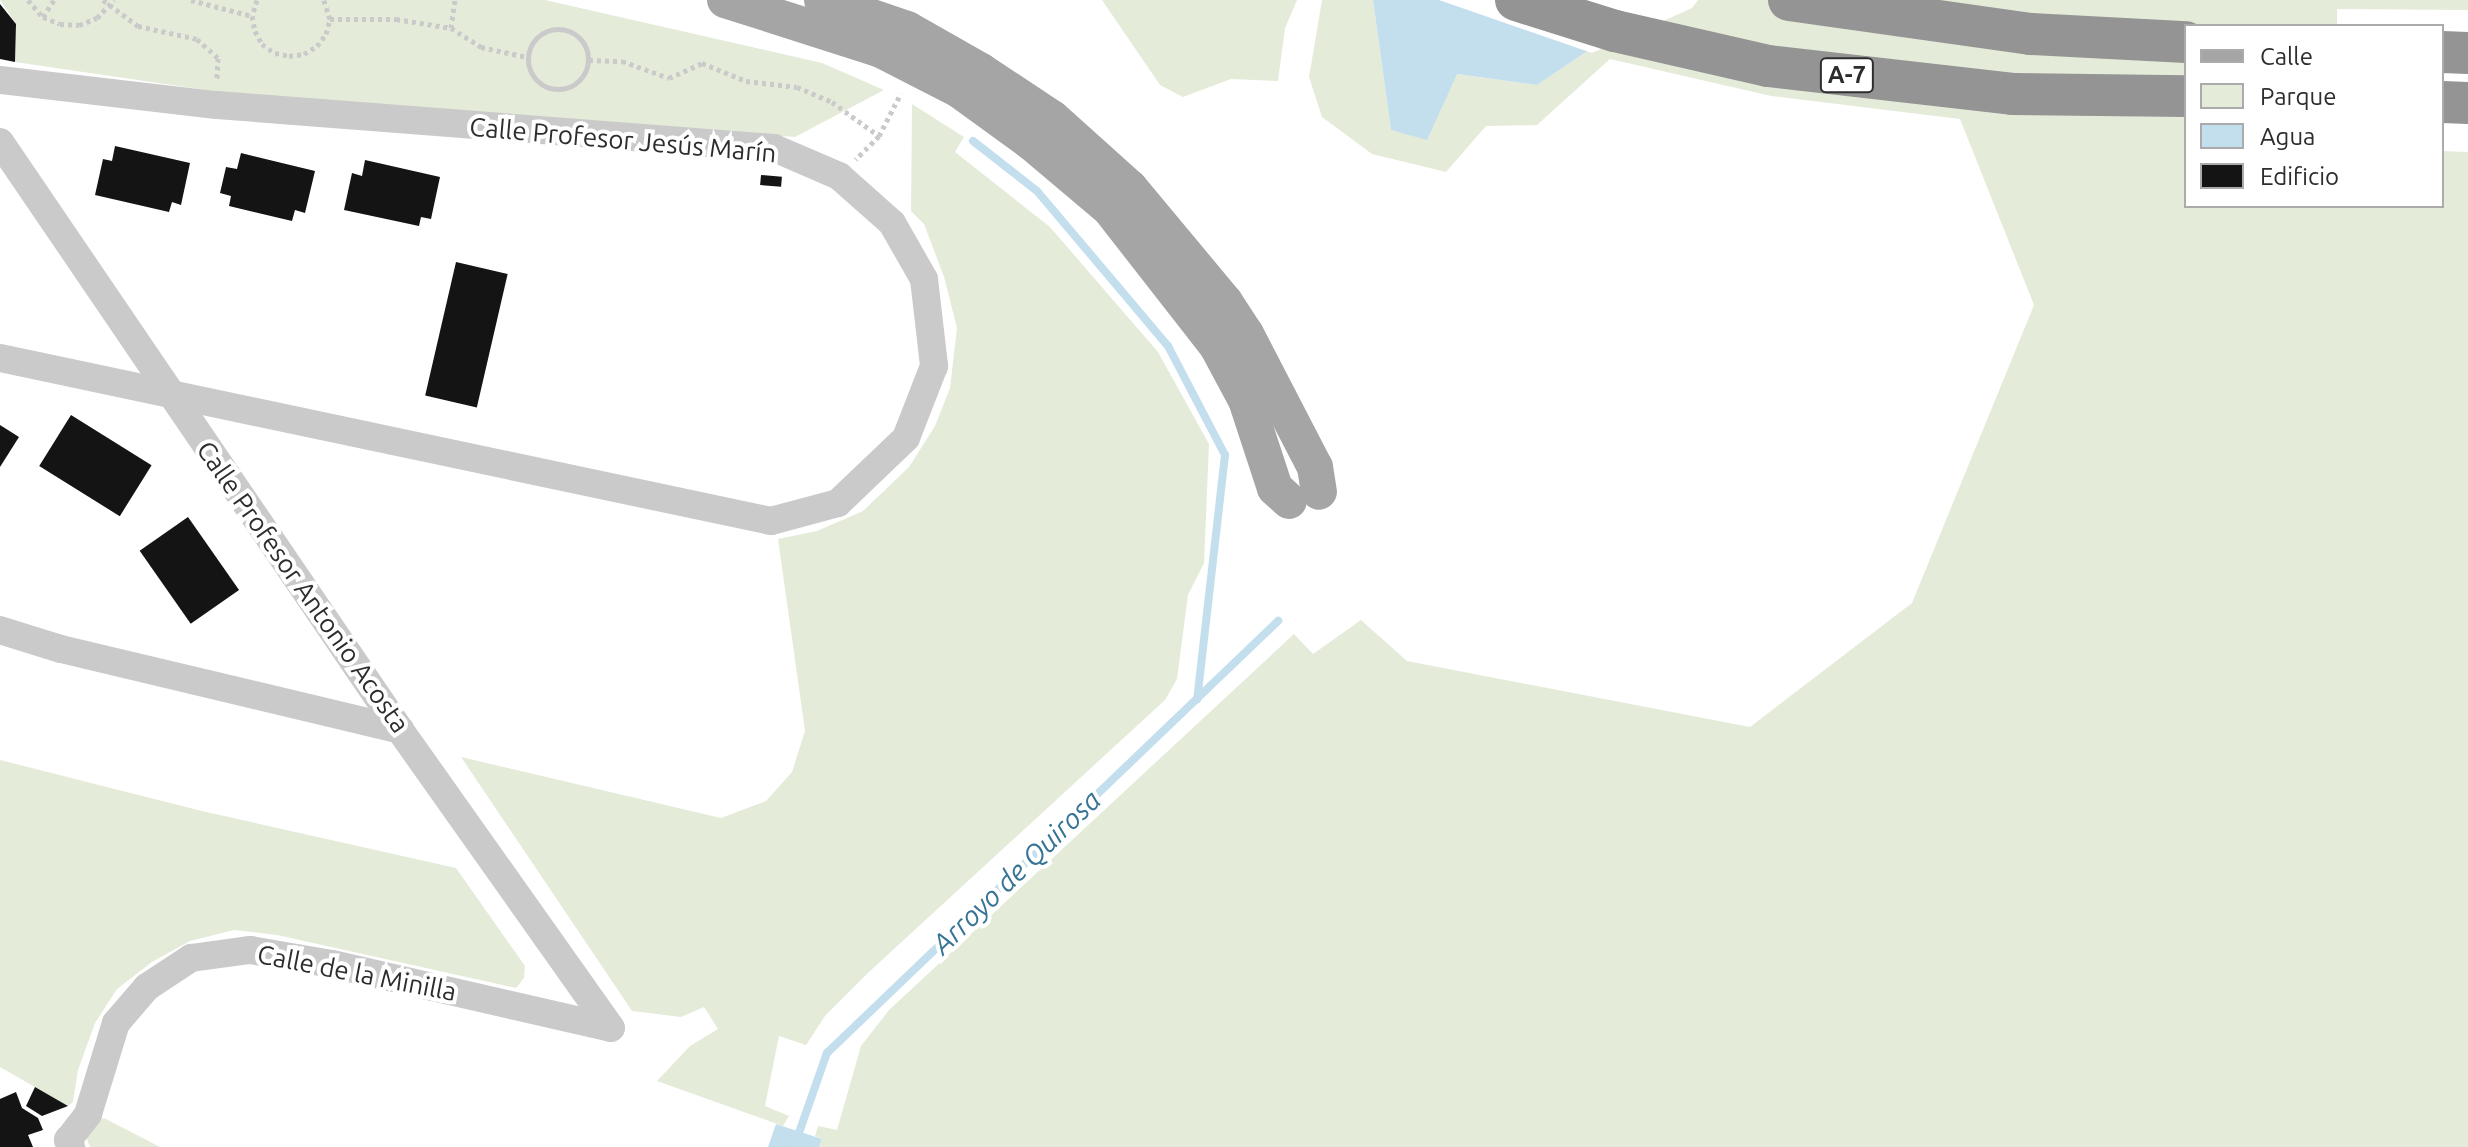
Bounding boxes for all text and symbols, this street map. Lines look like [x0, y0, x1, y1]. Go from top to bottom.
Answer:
legend [2184, 24, 2444, 208]
text: Calle [2260, 43, 2313, 70]
road number: A-7 [1819, 55, 1875, 95]
text: Parque [2260, 83, 2337, 110]
street label: Calle Profesor Jesús Marín [468, 111, 778, 169]
text: Agua [2260, 123, 2315, 150]
text: Edificio [2260, 163, 2339, 190]
street label: Calle Profesor Antonio Acosta [190, 435, 416, 739]
water label: Arroyo de Quirosa [925, 783, 1107, 961]
street label: Calle de la Minilla [255, 938, 459, 1008]

